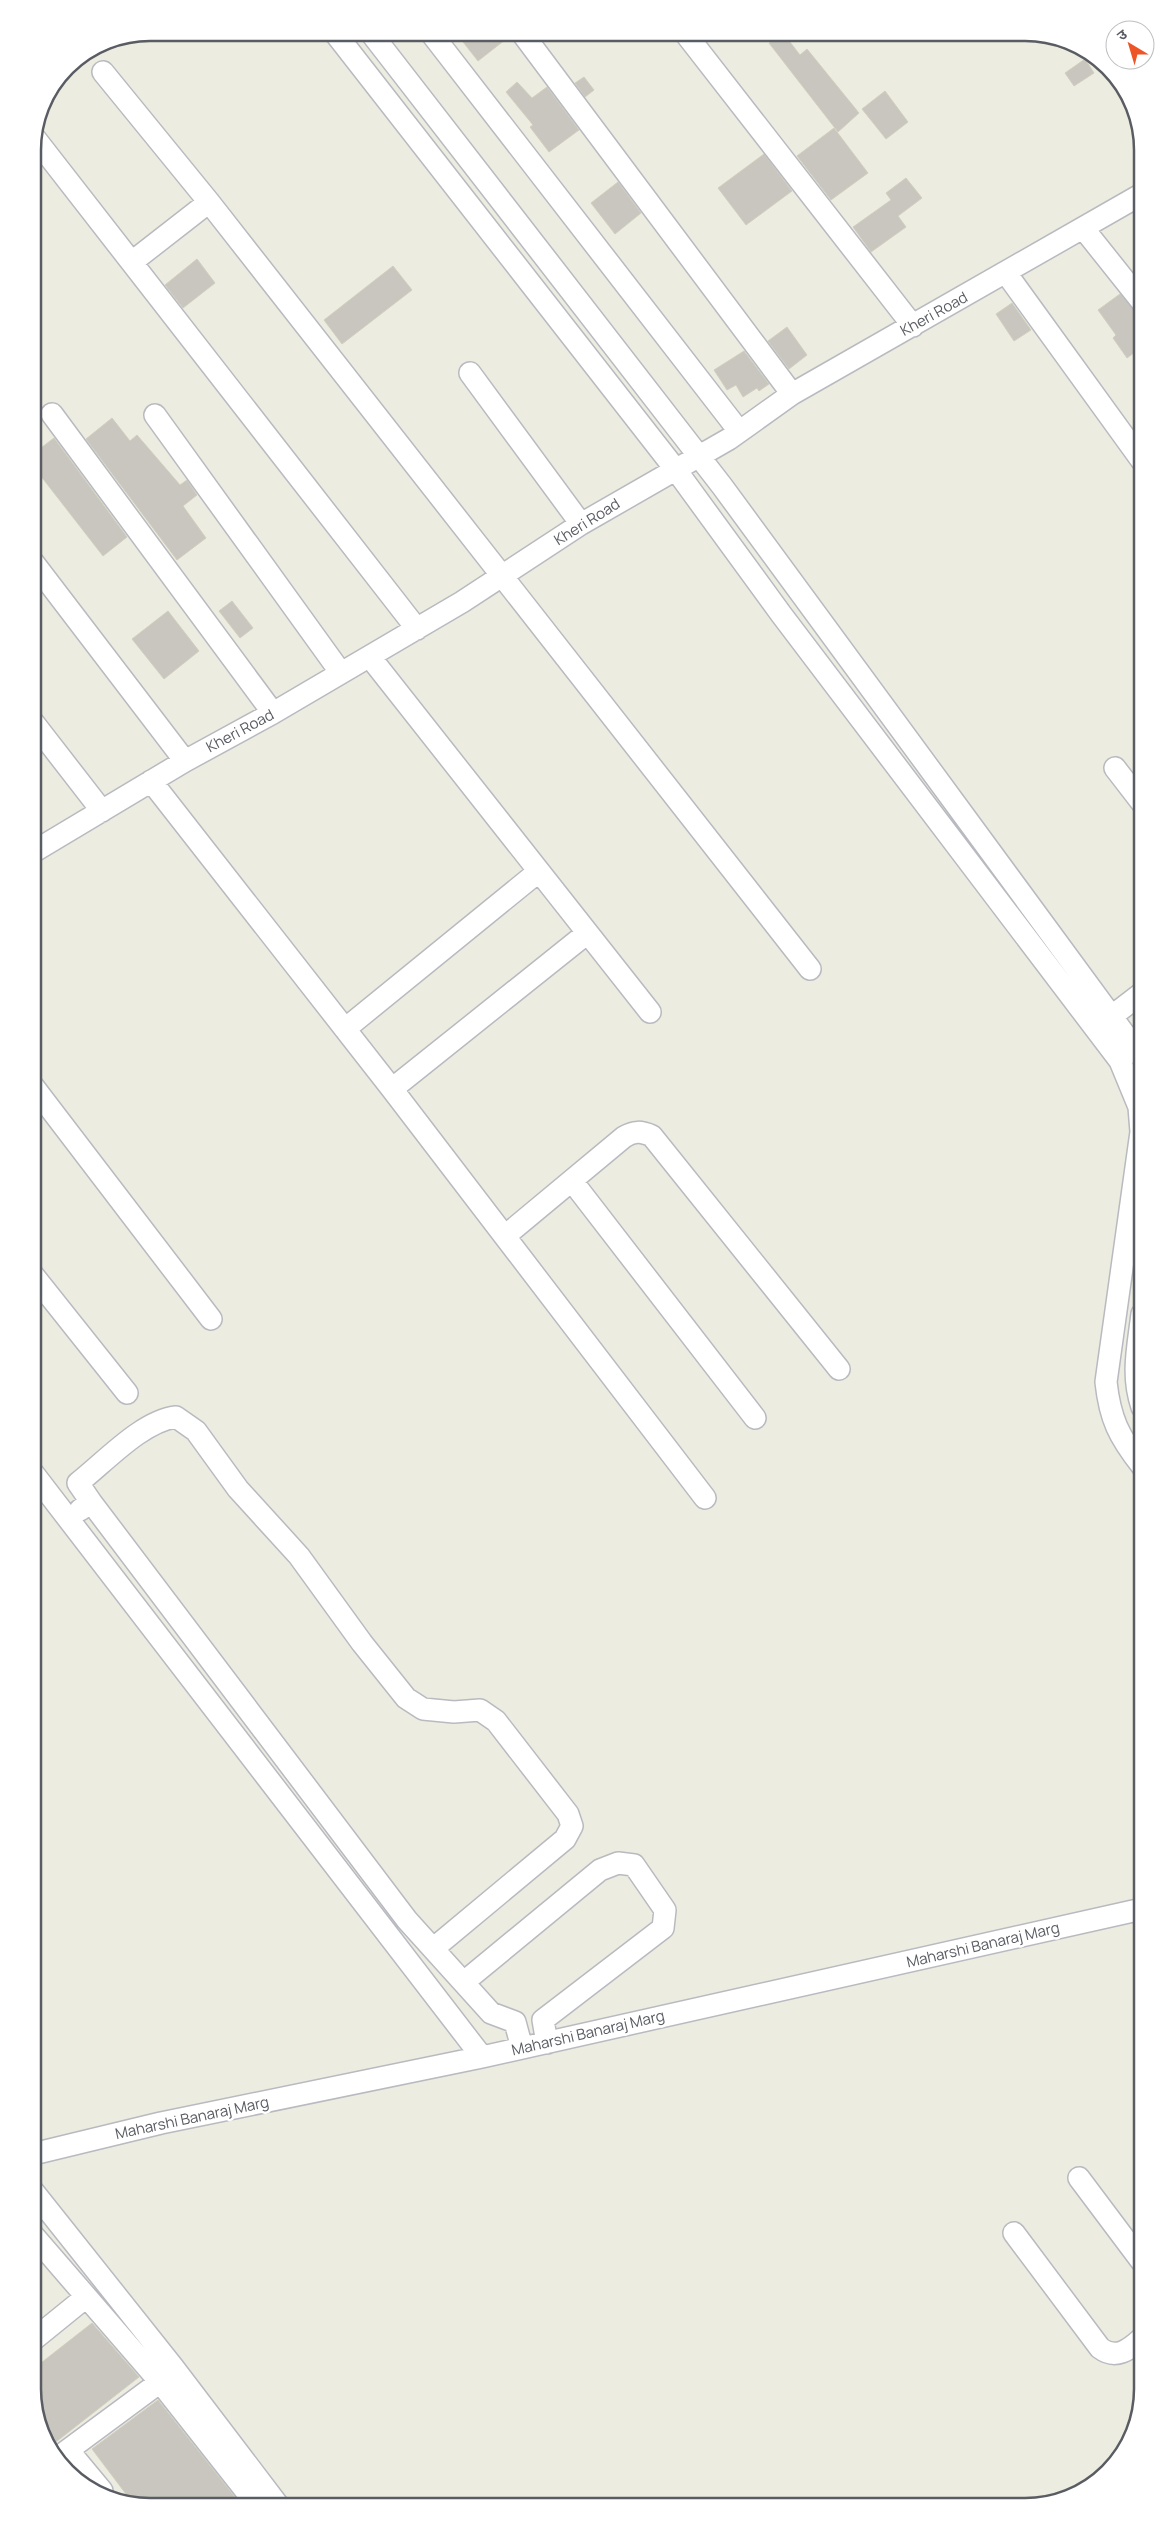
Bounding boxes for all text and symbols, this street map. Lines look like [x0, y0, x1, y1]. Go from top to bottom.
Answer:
north arrow [1105, 20, 1155, 70]
text: उ [1113, 24, 1131, 44]
street label: Kheri Road [896, 286, 971, 341]
street label: Kheri Road [550, 493, 624, 550]
street label: Kheri Road [202, 704, 277, 757]
street label: Maharshi Banaraj Marg [904, 1917, 1061, 1972]
street label: Maharshi Banaraj Marg [509, 2005, 666, 2060]
street label: Maharshi Banaraj Marg [113, 2091, 271, 2144]

